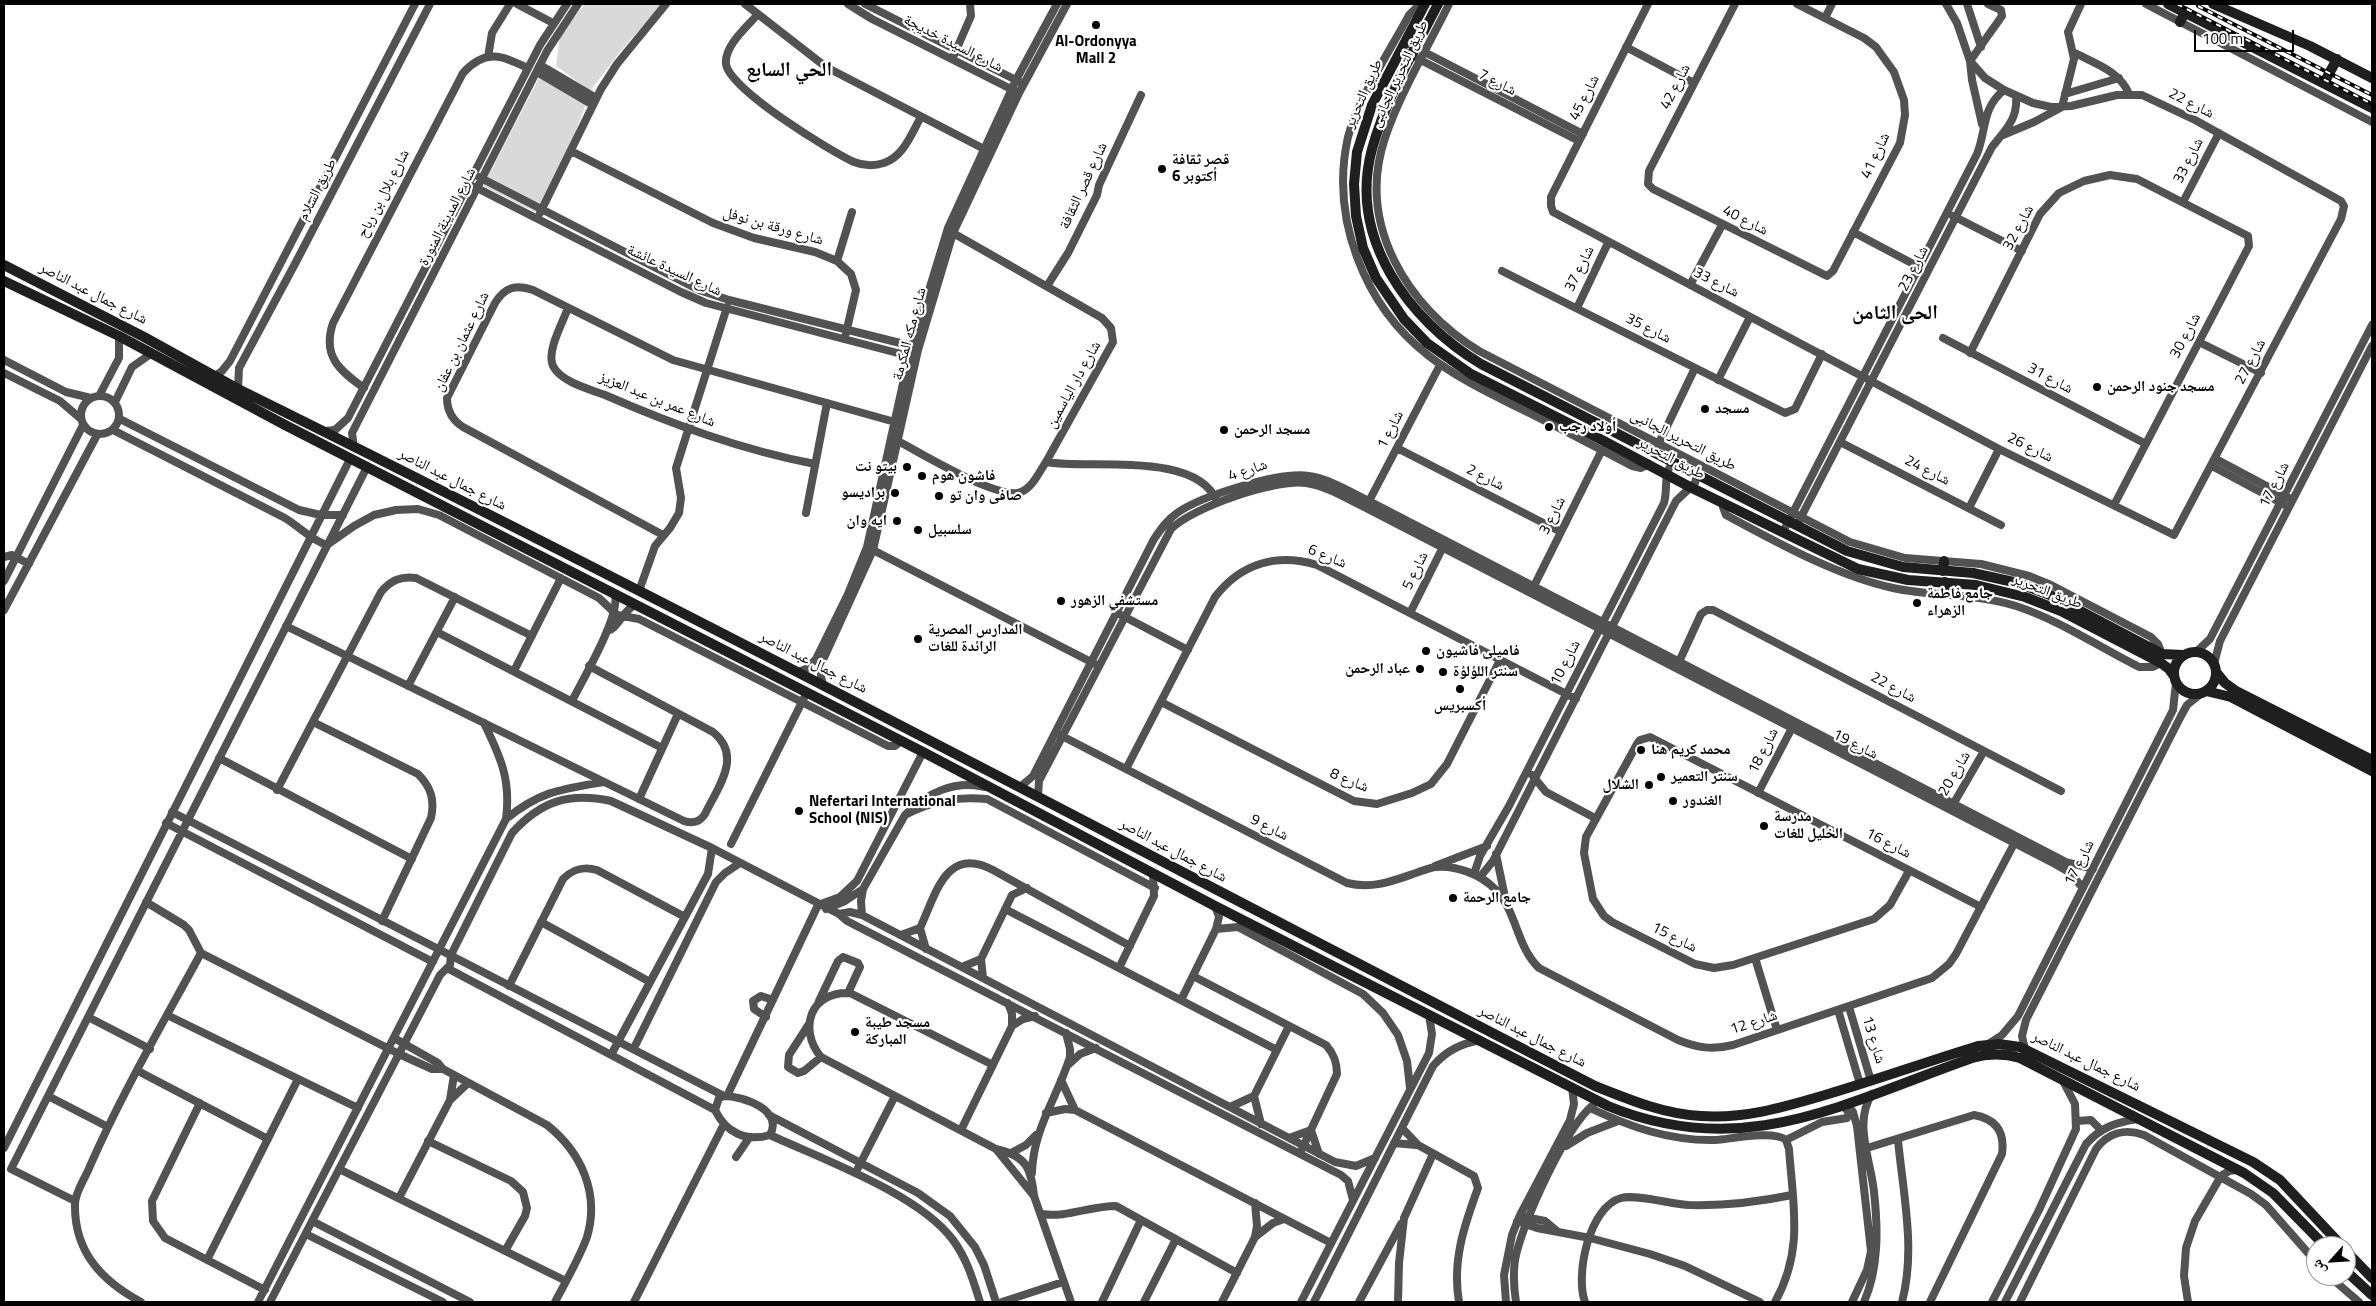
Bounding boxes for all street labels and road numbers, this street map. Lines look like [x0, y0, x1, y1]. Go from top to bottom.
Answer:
street label: شارع السيدة خديجة [900, 11, 1006, 77]
street label: طريق التحرير الجانبى [1367, 18, 1433, 130]
street label: طريق التحرير [1341, 57, 1387, 131]
street label: شارع 42 [1657, 61, 1695, 113]
street label: شارع 7 [1475, 66, 1519, 100]
street label: شارع 45 [1566, 72, 1604, 124]
street label: شارع 22 [2165, 85, 2217, 123]
street label: شارع 41 [1858, 130, 1894, 182]
street label: شارع 33 [2170, 135, 2208, 187]
street label: شارع قصر الثقافة [1056, 140, 1112, 232]
street label: شارع بلال بن رباح [354, 147, 414, 241]
street label: طريق السلام [295, 156, 341, 224]
street label: شارع المدينة المنورة [416, 165, 480, 269]
street label: شارع 40 [1719, 202, 1771, 240]
street label: شارع 32 [2000, 202, 2038, 254]
street label: شارع ورقة بن نوفل [721, 204, 825, 250]
street label: شارع السيدة عائشة [624, 241, 724, 301]
street label: شارع 37 [1561, 243, 1599, 295]
street label: شارع 23 [1895, 243, 1933, 295]
street label: شارع جمال عبد الناصر [36, 259, 150, 329]
street label: شارع 33 [1690, 264, 1742, 302]
street label: شارع مكه المكرمة [889, 286, 931, 382]
street label: شارع عثمان بن عفان [430, 289, 494, 395]
street label: شارع 35 [1622, 310, 1674, 348]
street label: شارع 30 [2167, 310, 2205, 362]
street label: شارع 27 [2232, 336, 2270, 388]
street label: شارع دار الياسمين [1043, 338, 1105, 432]
street label: شارع 31 [2024, 360, 2076, 398]
street label: شارع عمر بن عبد العزيز [596, 368, 718, 432]
street label: طريق التحرير الجانبى [1627, 407, 1739, 475]
street label: شارع 1 [1374, 408, 1408, 452]
street label: شارع 26 [2004, 429, 2056, 467]
street label: طريق التحرير [1634, 434, 1708, 484]
street label: شارع جمال عبد الناصر [395, 445, 509, 515]
street label: شارع 24 [1901, 452, 1953, 490]
street label: شارع 4 [1226, 456, 1270, 486]
street label: شارع 17 [2256, 459, 2294, 511]
street label: شارع 2 [1463, 461, 1507, 495]
street label: شارع 3 [1536, 494, 1570, 538]
street label: شارع 6 [1305, 541, 1349, 573]
street label: شارع 5 [1399, 549, 1433, 593]
street label: طريق التحرير [2009, 570, 2085, 614]
street label: شارع جمال عبد الناصر [756, 628, 870, 698]
street label: شارع 10 [1547, 637, 1585, 689]
street label: شارع 22 [1867, 669, 1919, 707]
street label: شارع 18 [1745, 725, 1783, 777]
street label: شارع 19 [1829, 726, 1881, 764]
street label: شارع 20 [1935, 748, 1975, 800]
street label: شارع 8 [1327, 765, 1371, 797]
street label: شارع 9 [1247, 811, 1291, 845]
street label: شارع جمال عبد الناصر [1116, 815, 1230, 887]
street label: شارع 16 [1862, 825, 1914, 863]
street label: شارع 17 [2061, 837, 2099, 889]
street label: شارع 15 [1648, 919, 1700, 957]
street label: شارع جمال عبد الناصر [1475, 1002, 1589, 1072]
street label: شارع 12 [1728, 1007, 1780, 1039]
street label: شارع 13 [1857, 1014, 1889, 1066]
street label: شارع جمال عبد الناصر [2029, 1028, 2143, 1096]

